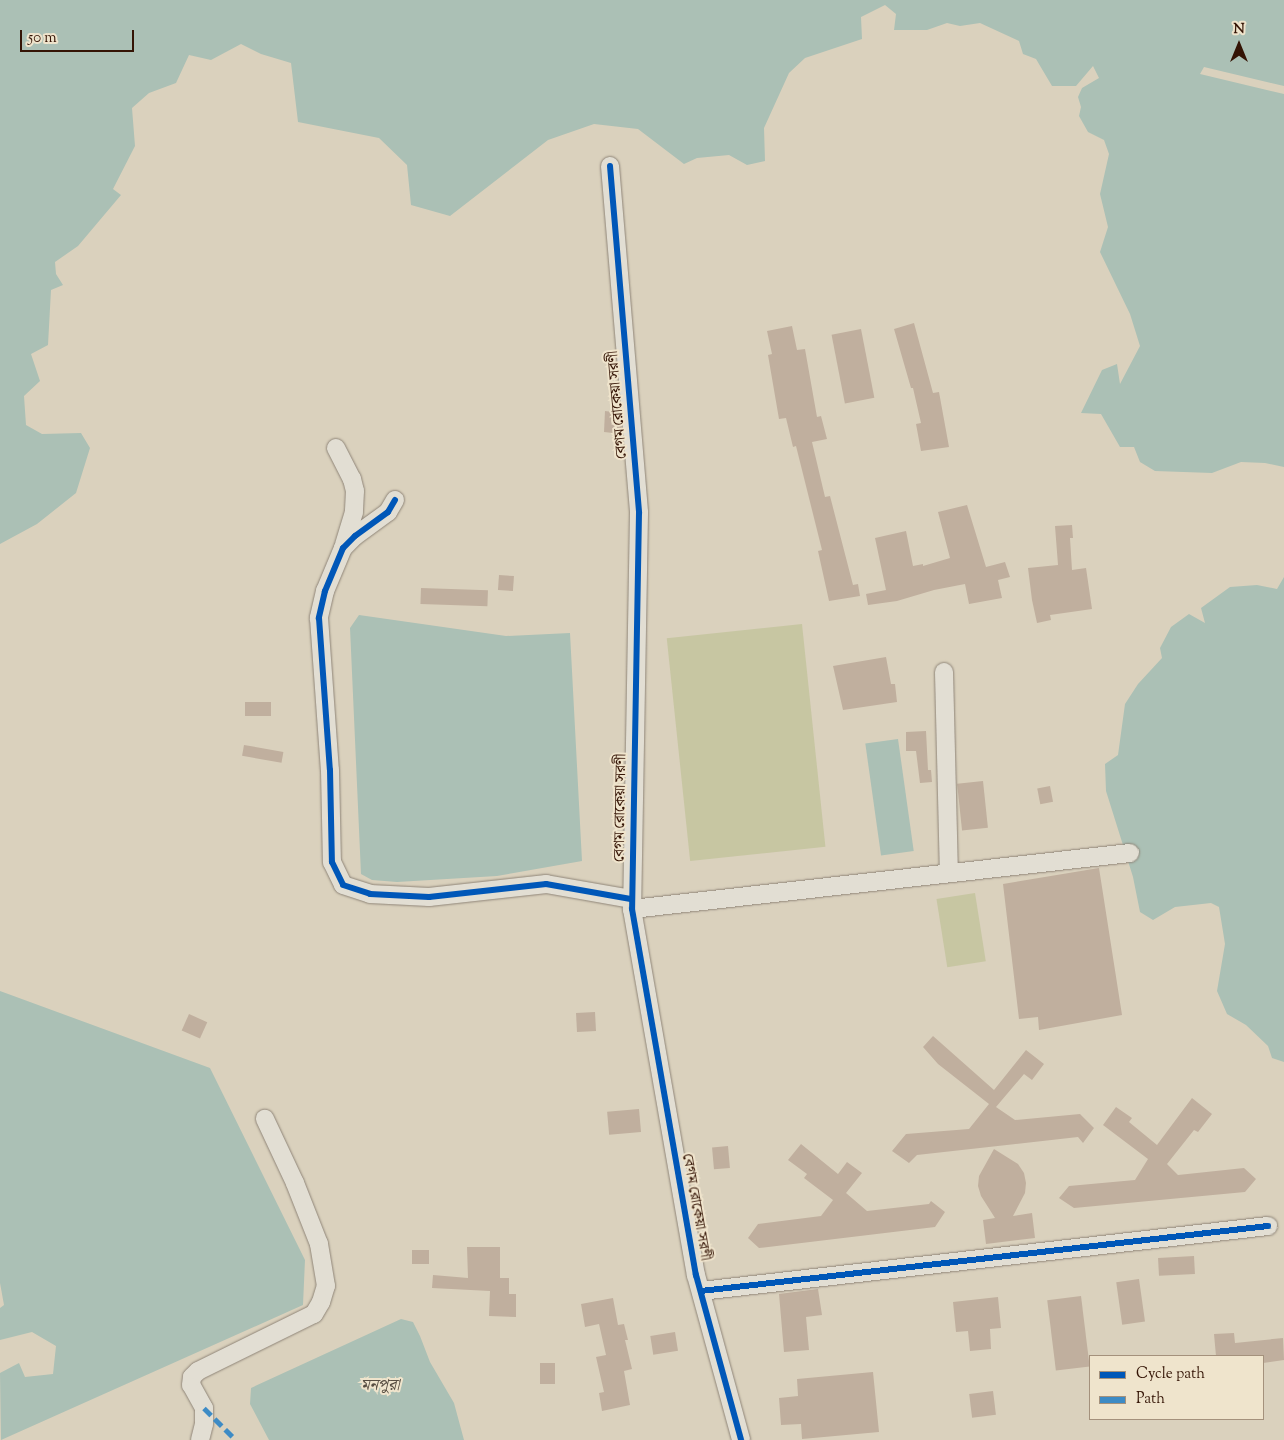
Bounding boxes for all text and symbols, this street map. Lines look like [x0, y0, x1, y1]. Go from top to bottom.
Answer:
scale bar [22, 20, 136, 52]
north arrow [1214, 20, 1264, 70]
text: N [1233, 20, 1245, 40]
text: 50 m [28, 28, 57, 49]
street label: বেগম রোকেয়া সরণী [604, 350, 632, 460]
street label: বেগম রোকেয়া সরণী [611, 754, 631, 862]
street label: বেগম রোকেয়া সরণী [678, 1152, 714, 1262]
legend [1089, 1355, 1264, 1420]
text: Cycle path [1136, 1364, 1205, 1385]
water label: মনপুরা [361, 1377, 399, 1397]
text: Path [1136, 1389, 1165, 1410]

